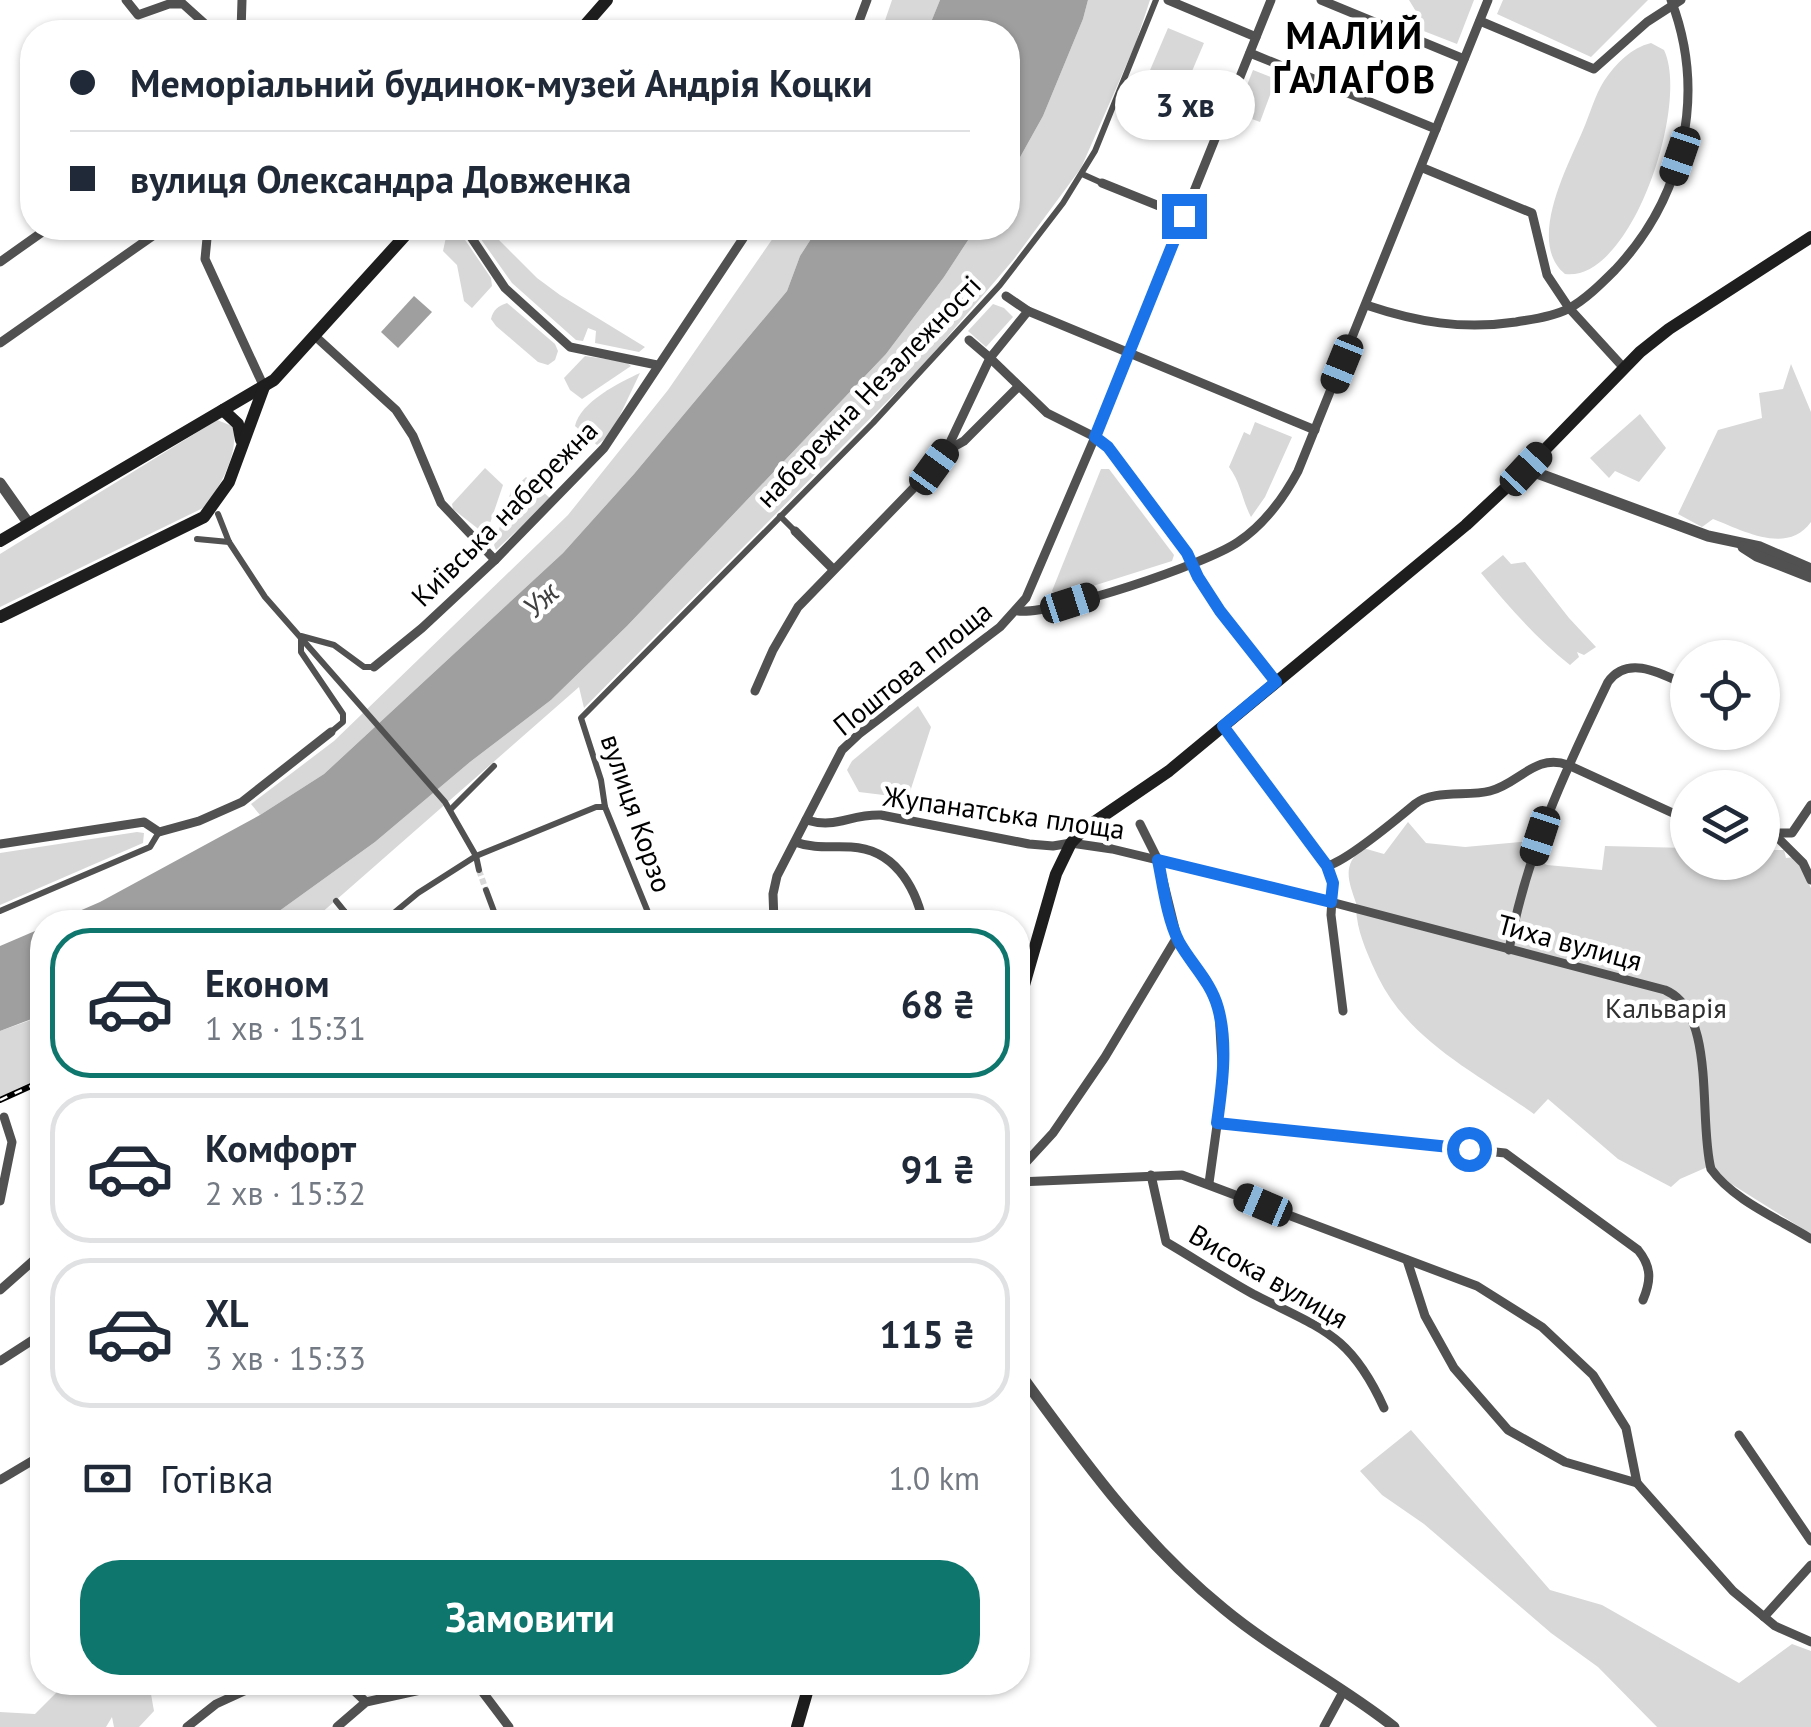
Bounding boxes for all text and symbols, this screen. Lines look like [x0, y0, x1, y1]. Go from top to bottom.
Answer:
district label: МАЛИЙ ҐАЛАҐОВ [1273, 10, 1437, 103]
text: Меморіальний будинок-музей Андрія Коцки [130, 58, 872, 107]
callout: 3 хв [1114, 71, 1254, 141]
text: 3 хв [1155, 84, 1215, 126]
car [1656, 123, 1704, 189]
text: вулиця Олександра Довженка [130, 154, 631, 203]
route end [1162, 194, 1207, 239]
street label: набережна Незалежності [747, 267, 989, 515]
car [1317, 331, 1367, 397]
street label: Київська набережна [403, 412, 605, 614]
car [904, 434, 964, 500]
car [1495, 437, 1557, 501]
water label: Уж [513, 572, 567, 626]
car [1037, 579, 1103, 627]
street label: Поштова площа [825, 593, 999, 743]
map controls [1670, 640, 1780, 880]
button: locate [1670, 640, 1780, 750]
street label: вулиця Корзо [593, 729, 681, 897]
button: layers [1670, 770, 1780, 880]
street label: Жупанатська площа [880, 777, 1127, 847]
car [1516, 803, 1564, 869]
street label: Тиха вулиця [1494, 905, 1646, 979]
icon: car [85, 958, 175, 1048]
text: Економ [205, 958, 329, 1007]
text: 68 ₴ [901, 979, 975, 1028]
park label: Кальварія [1605, 989, 1727, 1026]
text: 1 хв · 15:31 [205, 1007, 366, 1049]
icon: car [85, 1123, 175, 1213]
text: Комфорт [205, 1123, 356, 1172]
route start [1447, 1127, 1492, 1172]
text: 91 ₴ [901, 1144, 975, 1193]
text: 2 хв · 15:32 [205, 1172, 366, 1214]
car [1230, 1179, 1296, 1231]
street label: Висока вулиця [1183, 1215, 1355, 1337]
icon: car [85, 1288, 175, 1378]
text: XL [205, 1288, 249, 1337]
text: 115 ₴ [879, 1309, 975, 1358]
text: 3 хв · 15:33 [205, 1337, 366, 1379]
icon: cash [80, 1451, 135, 1506]
text: Готівка [160, 1454, 274, 1503]
text: 1.0 km [888, 1457, 980, 1499]
button: Замовити [80, 1560, 980, 1675]

